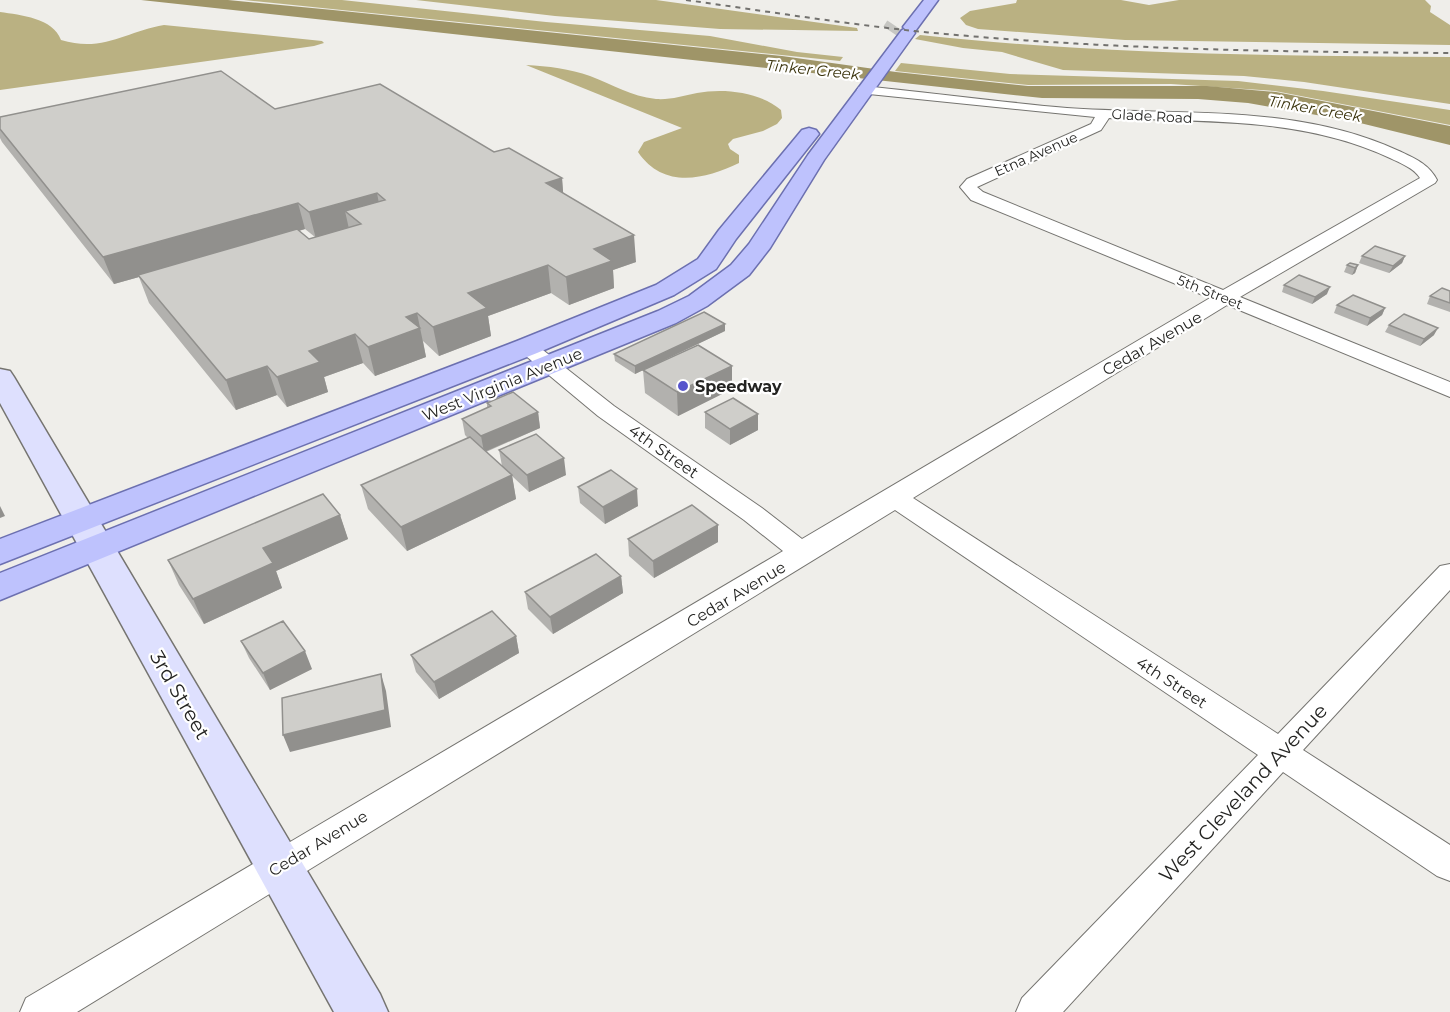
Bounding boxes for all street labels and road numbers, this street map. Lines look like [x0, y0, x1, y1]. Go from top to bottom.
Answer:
street label: Glade Road [1111, 105, 1193, 127]
street label: Etna Avenue [992, 128, 1080, 180]
street label: 5th Street [1175, 271, 1246, 313]
street label: Cedar Avenue [1099, 307, 1205, 380]
street label: West Virginia Avenue [419, 344, 585, 425]
street label: 4th Street [625, 421, 703, 483]
street label: Cedar Avenue [683, 557, 789, 631]
street label: 3rd Street [145, 646, 215, 744]
street label: 4th Street [1133, 653, 1211, 713]
street label: West Cleveland Avenue [1154, 699, 1332, 887]
street label: Cedar Avenue [265, 806, 371, 880]

